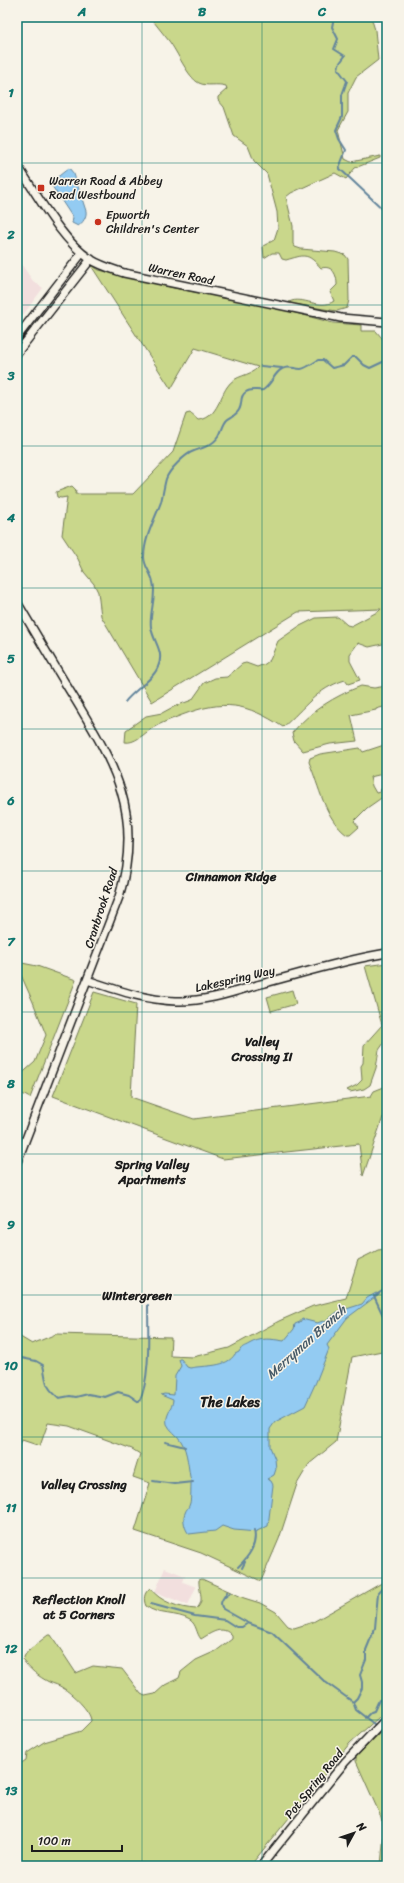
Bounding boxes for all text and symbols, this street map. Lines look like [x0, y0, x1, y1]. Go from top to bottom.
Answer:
text: A [77, 0, 86, 23]
text: B [198, 0, 207, 23]
text: C [317, 0, 327, 23]
text: 1 [8, 81, 14, 104]
place label: Warren Road & Abbey Road Westbound [49, 170, 163, 206]
marker: Warren Road & Abbey Road Westbound [36, 183, 46, 193]
place label: Epworth Children's Center [106, 204, 200, 240]
marker: Epworth Children's Center [93, 217, 103, 227]
text: 2 [6, 223, 15, 246]
street label: Warren Road [146, 256, 217, 292]
text: 3 [6, 364, 15, 387]
text: 4 [6, 506, 16, 529]
text: 5 [7, 647, 15, 670]
text: 6 [6, 789, 15, 812]
street label: Cranbrook Road [78, 864, 125, 951]
district label: Cinnamon Ridge [185, 865, 277, 888]
text: 7 [7, 930, 16, 953]
street label: Lakespring Way [193, 959, 278, 999]
district label: Valley Crossing II [230, 1030, 294, 1068]
text: 8 [6, 1072, 15, 1095]
district label: Spring Valley Apartments [114, 1153, 191, 1191]
text: 9 [7, 1213, 15, 1236]
district label: Wintergreen [102, 1284, 173, 1307]
water label: Merryman Branch [260, 1299, 352, 1385]
text: 10 [4, 1354, 18, 1377]
district label: The Lakes [200, 1390, 260, 1415]
district label: Valley Crossing [41, 1473, 127, 1496]
text: 11 [5, 1496, 17, 1519]
district label: Reflection Knoll at 5 Corners [32, 1588, 127, 1626]
text: 12 [4, 1637, 18, 1660]
street label: Pot Spring Road [279, 1744, 350, 1824]
text: 13 [5, 1779, 18, 1802]
north arrow [334, 1813, 374, 1853]
text: N [351, 1817, 371, 1836]
scale bar [32, 1827, 122, 1853]
text: 100 m [38, 1830, 71, 1852]

